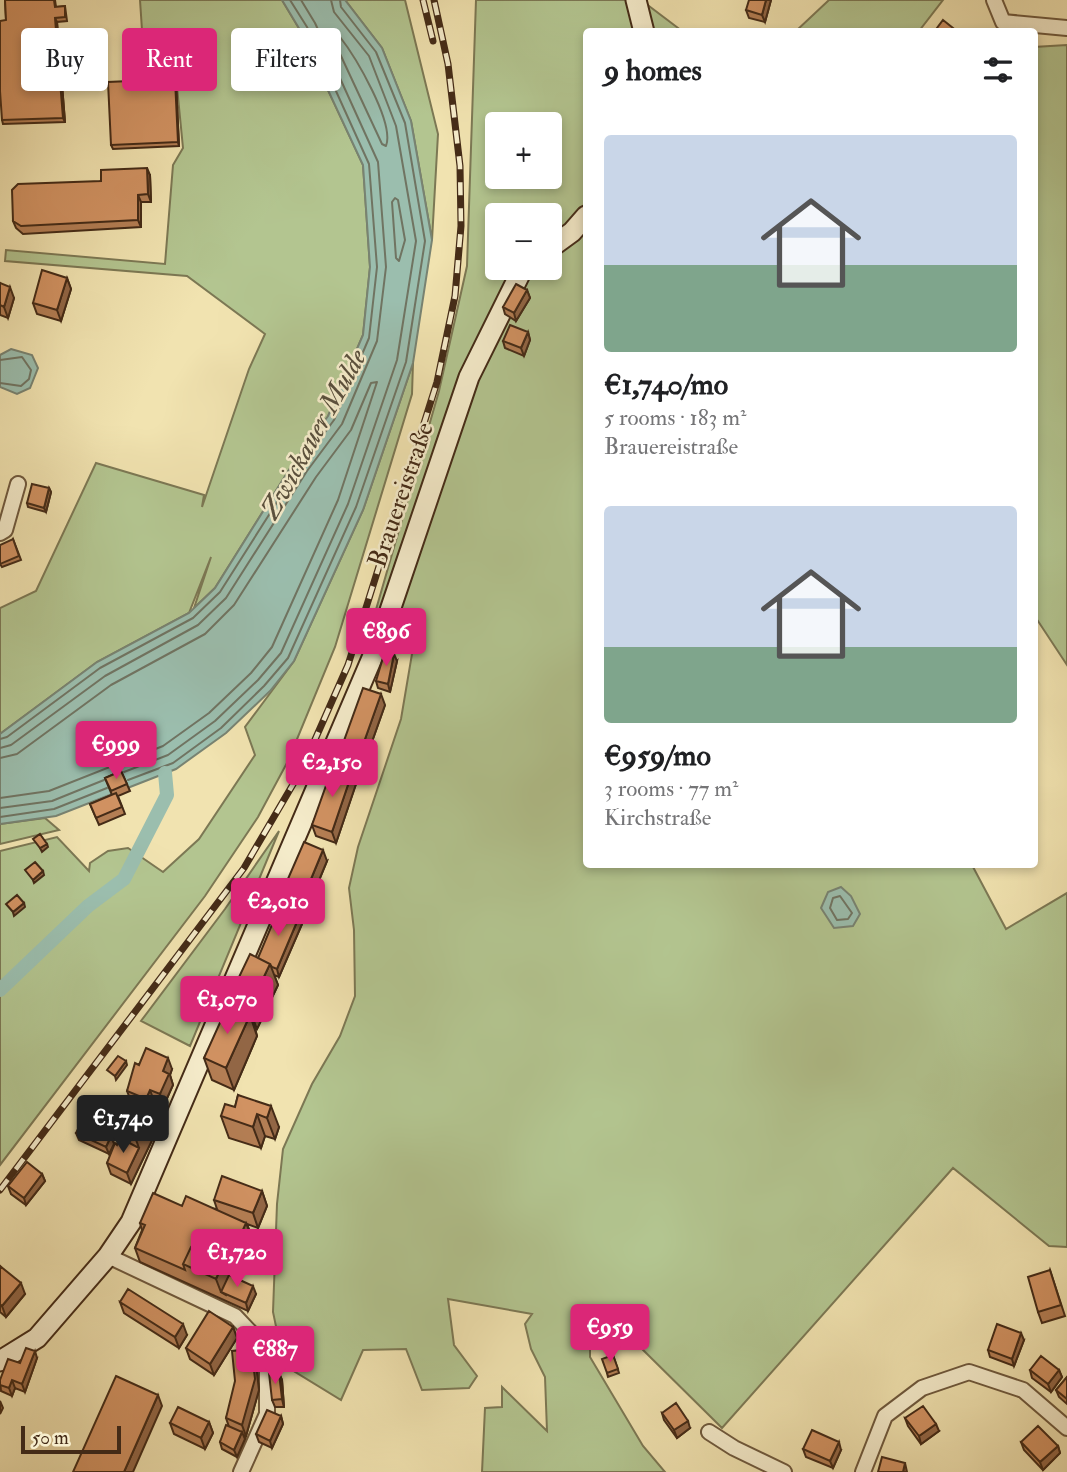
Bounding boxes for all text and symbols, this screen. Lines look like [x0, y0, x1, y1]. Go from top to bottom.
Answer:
chip: Buy [21, 28, 108, 91]
chip: Rent [122, 28, 217, 91]
chip: Filters [231, 28, 341, 91]
icon: filters [979, 51, 1017, 89]
text: 9 homes [604, 52, 702, 89]
map controls [485, 112, 562, 280]
button: + [485, 112, 562, 189]
icon: home [748, 180, 874, 306]
button: − [485, 203, 562, 280]
water label: Zwickauer Mulde [252, 343, 375, 527]
text: €1,740/mo [604, 366, 728, 403]
text: 5 rooms · 183 m² [604, 403, 747, 432]
street label: Brauereistraße [361, 418, 441, 572]
text: Brauereistraße [604, 432, 738, 461]
icon: home [748, 551, 874, 677]
pin: €896 [345, 608, 427, 668]
text: €896 [362, 616, 410, 645]
pin: €999 [75, 722, 157, 781]
text: €999 [92, 729, 140, 758]
text: €959/mo [604, 737, 711, 774]
pin: €2,150 [275, 740, 389, 799]
text: €2,150 [302, 747, 362, 776]
text: 3 rooms · 77 m² [604, 774, 739, 803]
text: Kirchstraße [604, 803, 711, 832]
pin: €2,010 [221, 878, 335, 938]
text: €2,010 [247, 886, 309, 915]
pin: €1,070 [170, 976, 284, 1036]
text: €1,070 [196, 984, 258, 1013]
pin: €1,740 [66, 1096, 180, 1155]
text: €1,740 [93, 1103, 153, 1132]
pin: €1,720 [180, 1230, 294, 1289]
text: €1,720 [207, 1237, 267, 1266]
pin: €959 [569, 1304, 651, 1364]
text: €959 [586, 1312, 634, 1341]
pin: €887 [234, 1326, 316, 1386]
text: €887 [252, 1334, 298, 1363]
scale bar [21, 1423, 121, 1455]
text: 50 m [32, 1426, 69, 1450]

